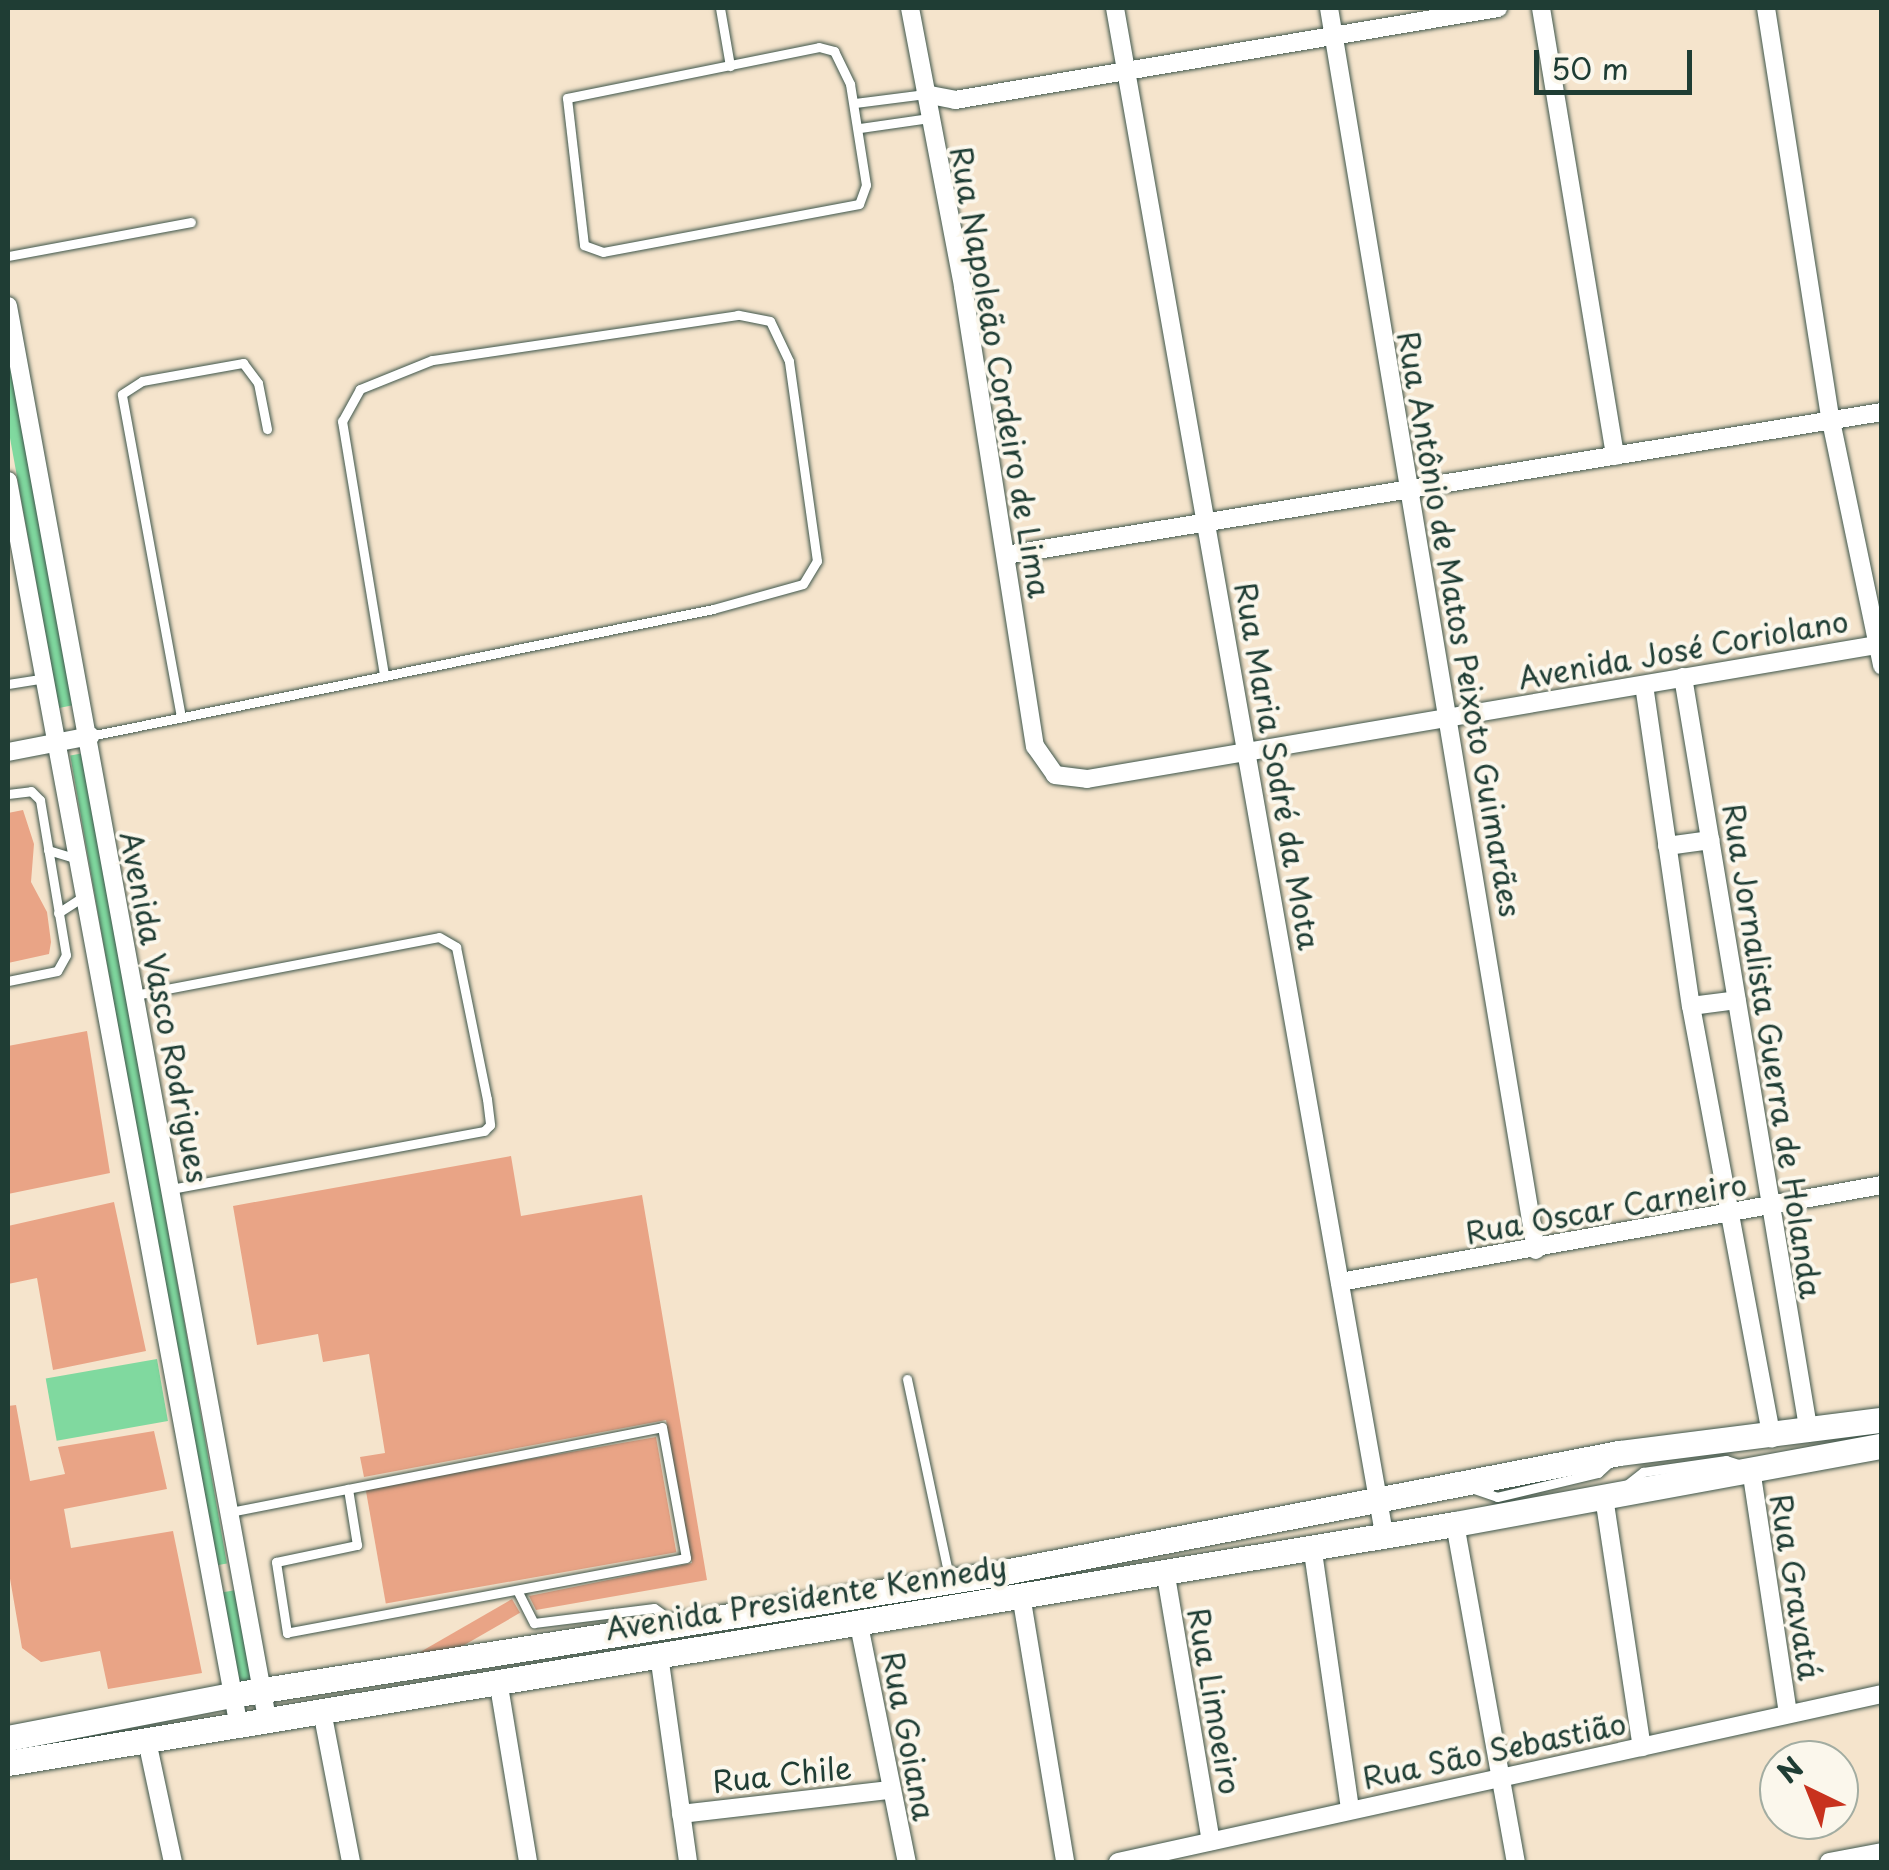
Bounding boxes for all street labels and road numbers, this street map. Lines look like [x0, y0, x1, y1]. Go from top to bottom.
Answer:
street label: Rua Napoleão Cordeiro de Lima [943, 143, 1059, 601]
street label: Rua Antônio de Matos Peixoto Guimarães [1390, 325, 1530, 923]
street label: Rua Maria Sodré da Mota [1228, 577, 1328, 955]
street label: Avenida José Coriolano [1514, 602, 1852, 696]
street label: Rua Jornalista Guerra de Holanda [1716, 802, 1830, 1300]
street label: Avenida Vasco Rodrigues [113, 828, 217, 1186]
street label: Rua Oscar Carneiro [1462, 1165, 1750, 1251]
street label: Rua Gravatá [1763, 1491, 1829, 1683]
street label: Avenida Presidente Kennedy [603, 1548, 1009, 1646]
street label: Rua Limoeiro [1181, 1605, 1249, 1797]
street label: Rua Goiana [875, 1648, 943, 1824]
street label: Rua São Sebastião [1359, 1704, 1629, 1796]
street label: Rua Chile [710, 1749, 854, 1799]

